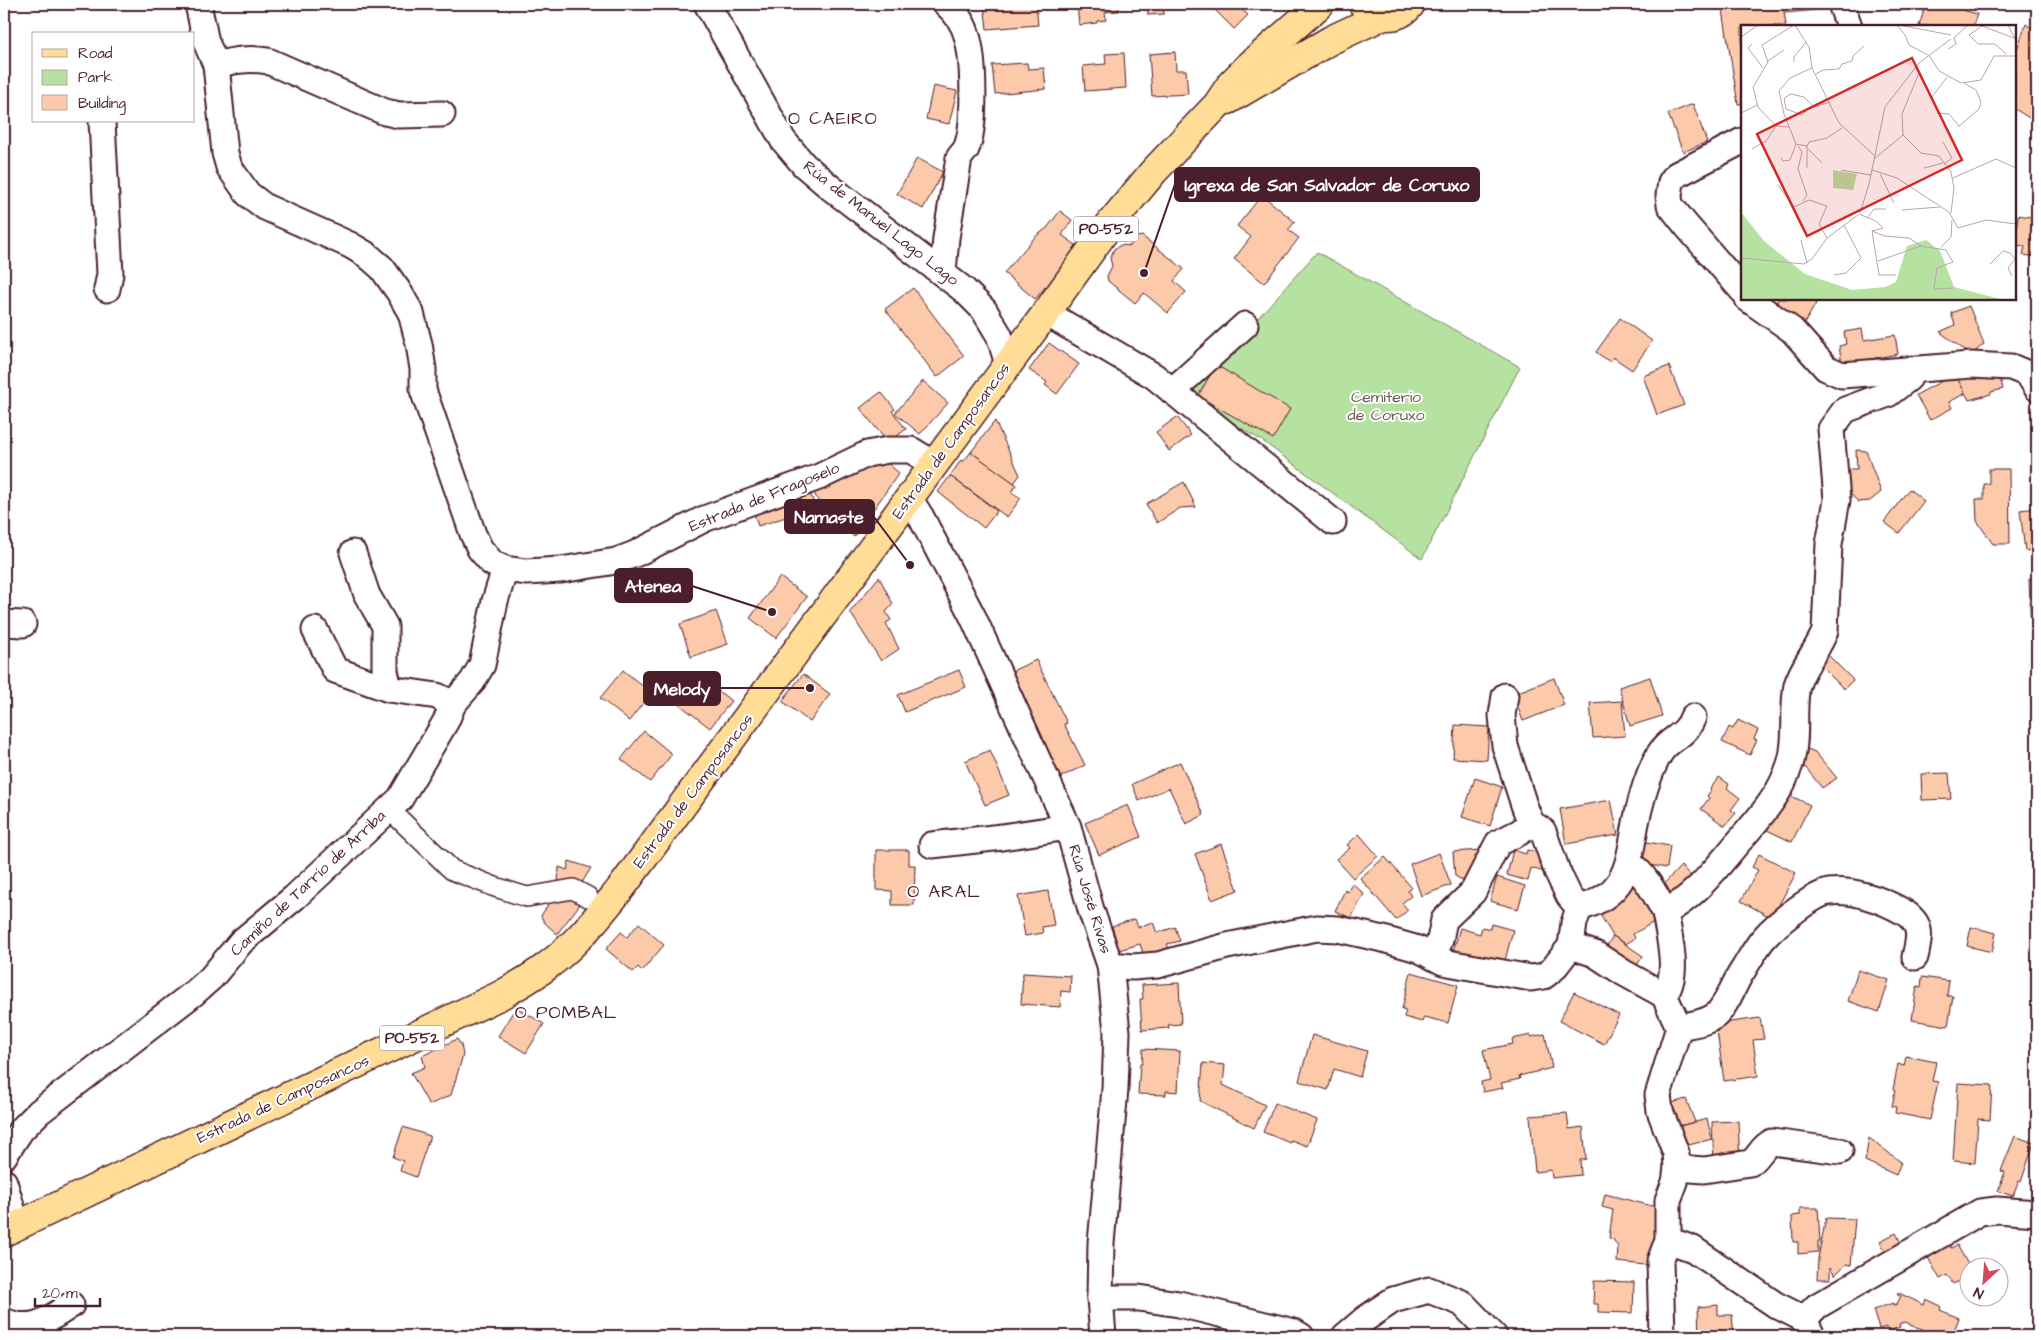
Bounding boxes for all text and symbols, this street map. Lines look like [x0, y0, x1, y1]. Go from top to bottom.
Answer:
inset map [1741, 25, 2016, 300]
legend [32, 32, 195, 122]
text: Road [78, 43, 113, 64]
text: Park [78, 67, 113, 88]
text: Building [78, 93, 126, 115]
district label: O CAEIRO [788, 106, 878, 131]
street label: Rúa de Manuel Lago Lago [798, 155, 963, 291]
callout: Igrexa de San Salvador de Coruxo [1175, 168, 1479, 201]
text: Igrexa de San Salvador de Coruxo [1185, 173, 1470, 199]
road number: PO-552 [1074, 216, 1138, 242]
street label: Estrada de Camposancos [887, 358, 1015, 524]
park label: Cemiterio de Coruxo [1347, 386, 1425, 426]
street label: Estrada de Fragoselo [685, 457, 843, 538]
callout: Namaste [785, 500, 874, 533]
text: Namaste [794, 505, 864, 530]
callout: Atenea [615, 569, 692, 602]
text: Atenea [625, 574, 682, 599]
callout: Melody [644, 672, 720, 705]
text: Melody [654, 677, 710, 703]
street label: Estrada de Camposancos [628, 709, 758, 873]
street label: Camiño de Tarrío de Arriba [225, 805, 391, 961]
street label: Rúa José Rivas [1063, 842, 1117, 956]
district label: O ARAL [907, 879, 981, 904]
district label: O POMBAL [515, 1000, 617, 1025]
road number: PO-552 [380, 1026, 444, 1050]
street label: Estrada de Camposancos [193, 1049, 373, 1149]
north arrow [1958, 1258, 2008, 1308]
scale bar [35, 1275, 100, 1307]
text: N [1970, 1282, 1987, 1304]
text: 20 m [42, 1283, 78, 1304]

